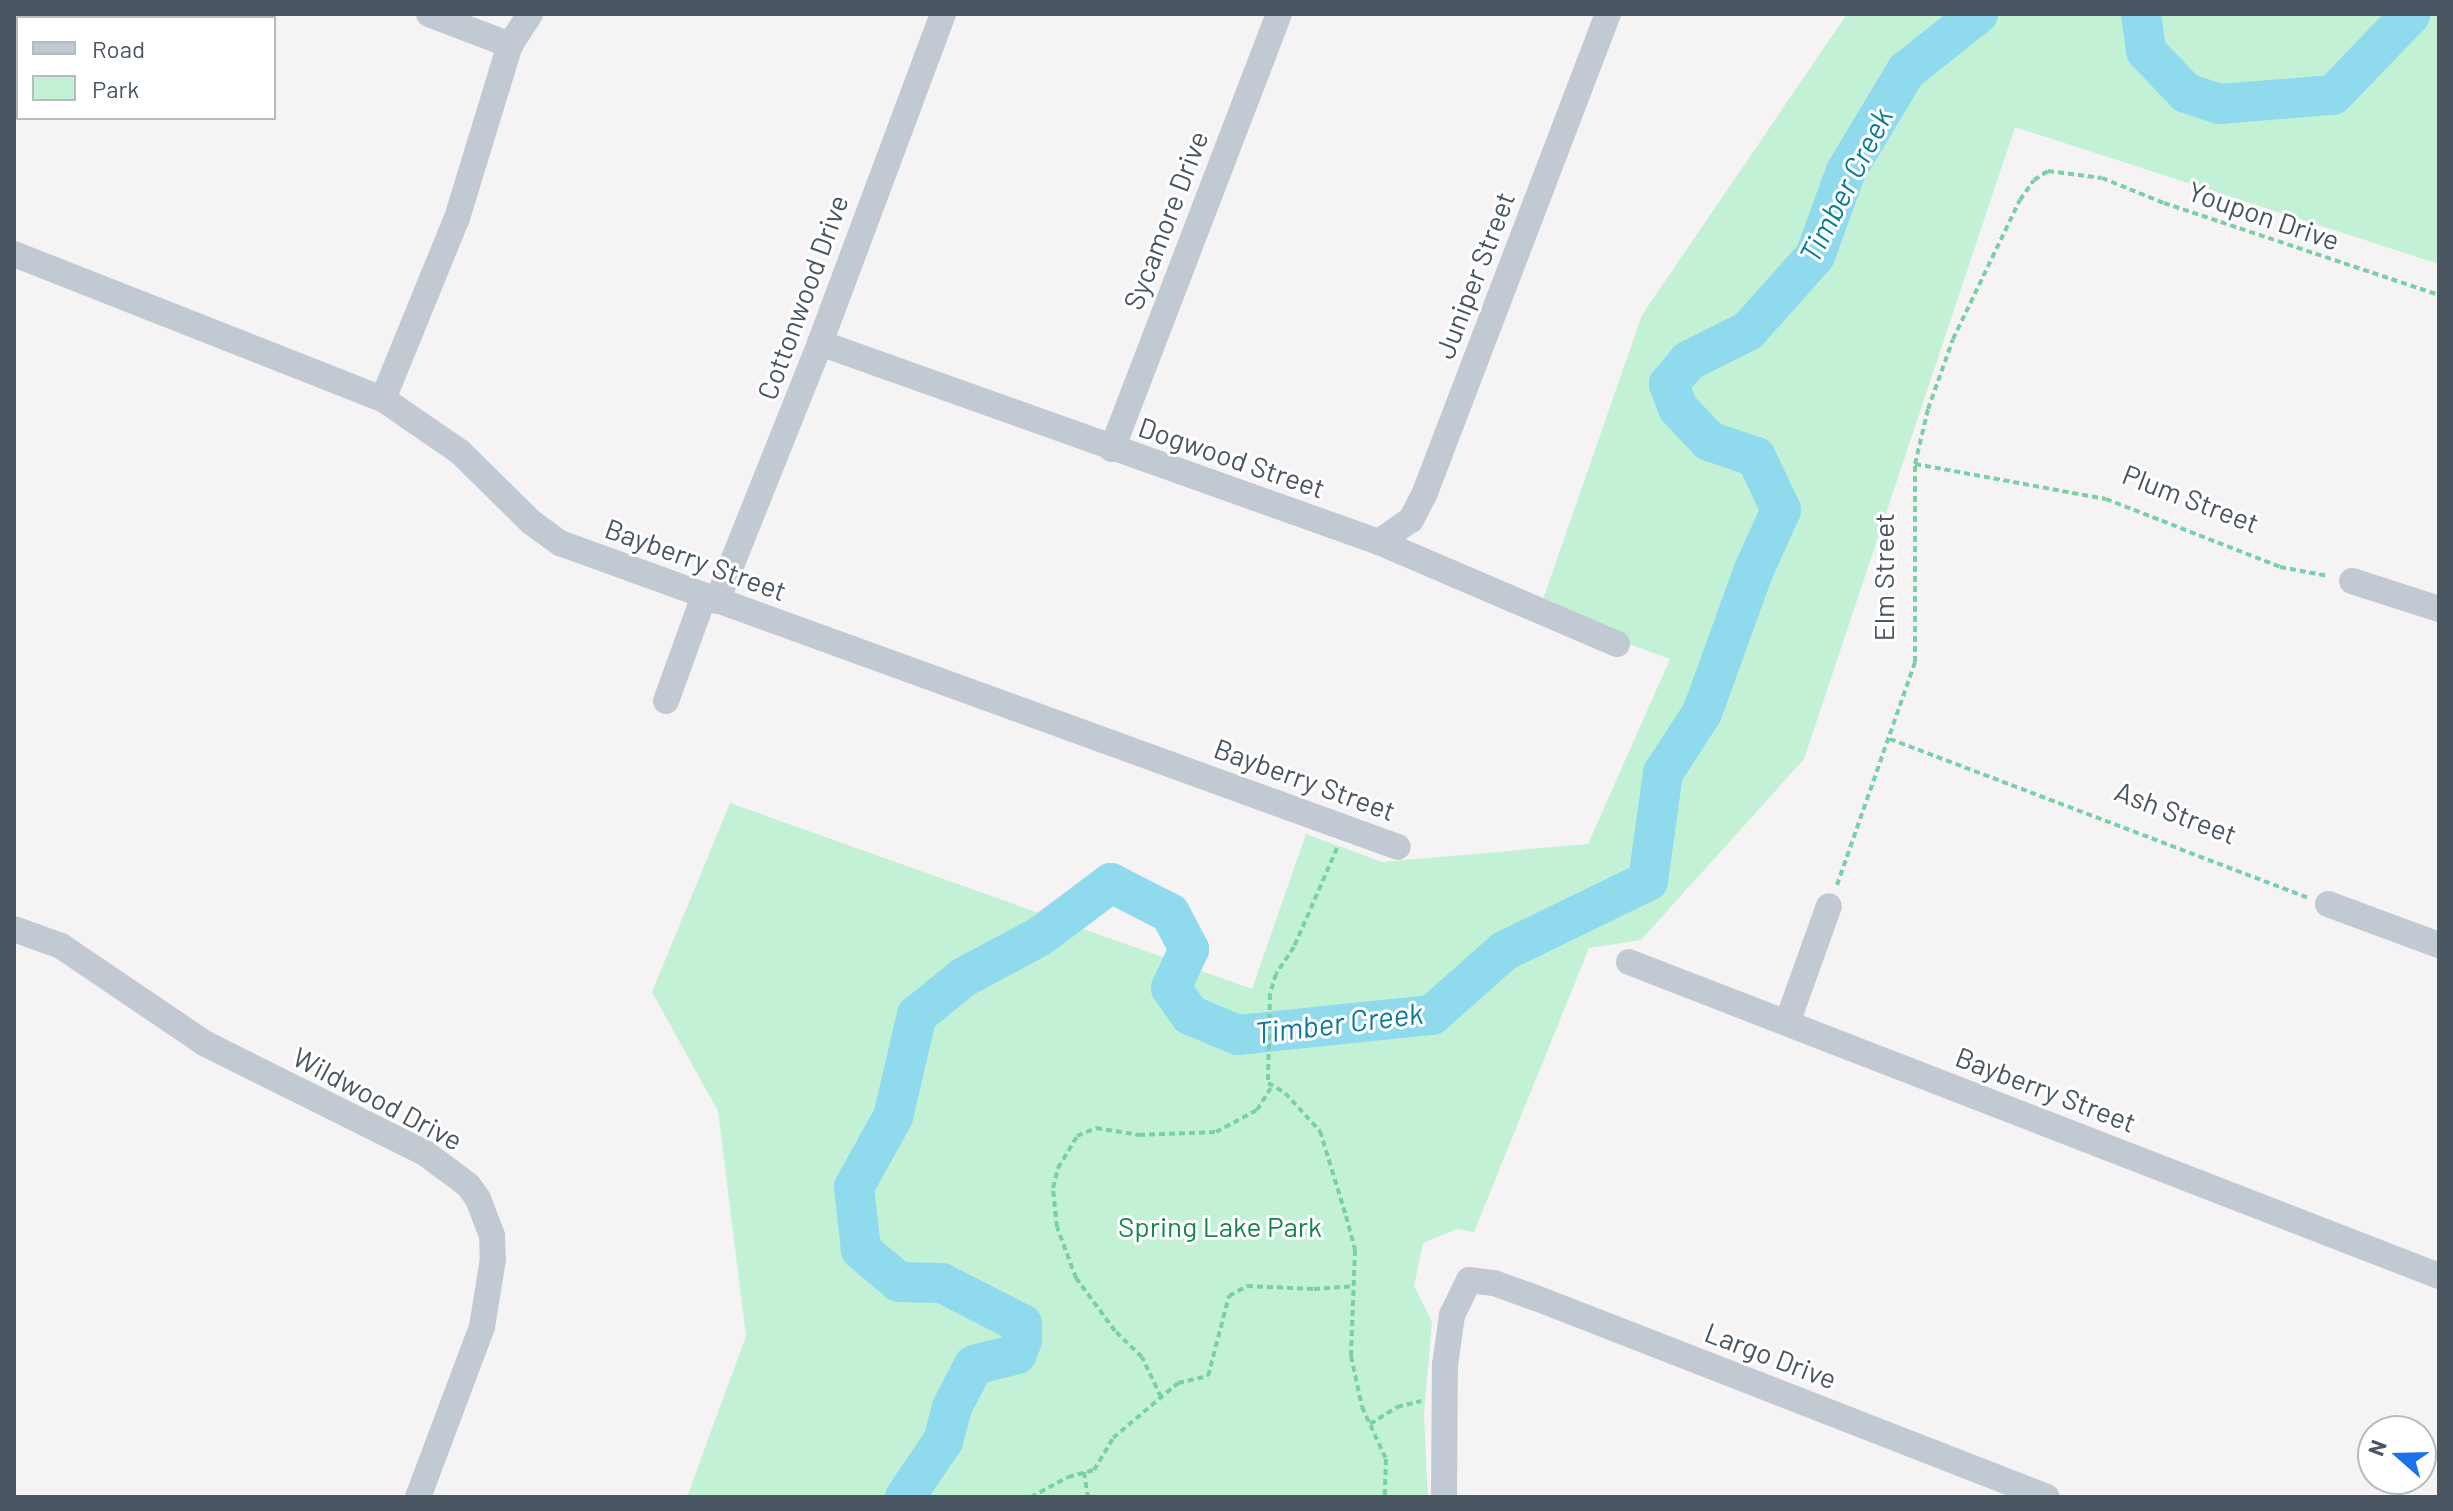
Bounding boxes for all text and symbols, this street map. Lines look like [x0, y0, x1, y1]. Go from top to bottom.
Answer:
legend [16, 16, 276, 120]
text: Road [92, 34, 145, 63]
text: Park [92, 74, 139, 103]
water label: Timber Creek [1791, 102, 1899, 268]
street label: Sycamore Drive [1115, 126, 1215, 314]
street label: Youpon Drive [2184, 173, 2344, 257]
street label: Juniper Street [1427, 187, 1521, 363]
street label: Cottonwood Drive [749, 190, 855, 404]
street label: Dogwood Street [1134, 409, 1330, 505]
street label: Plum Street [2118, 457, 2264, 539]
street label: Bayberry Street [601, 511, 791, 607]
street label: Elm Street [1866, 513, 1900, 641]
street label: Bayberry Street [1210, 731, 1400, 827]
street label: Ash Street [2110, 773, 2242, 851]
water label: Timber Creek [1253, 994, 1425, 1050]
street label: Wildwood Drive [288, 1039, 468, 1157]
street label: Bayberry Street [1951, 1039, 2141, 1139]
park label: Spring Lake Park [1118, 1209, 1322, 1243]
street label: Largo Drive [1700, 1315, 1842, 1395]
north arrow [2357, 1415, 2437, 1495]
text: N [2362, 1436, 2391, 1459]

